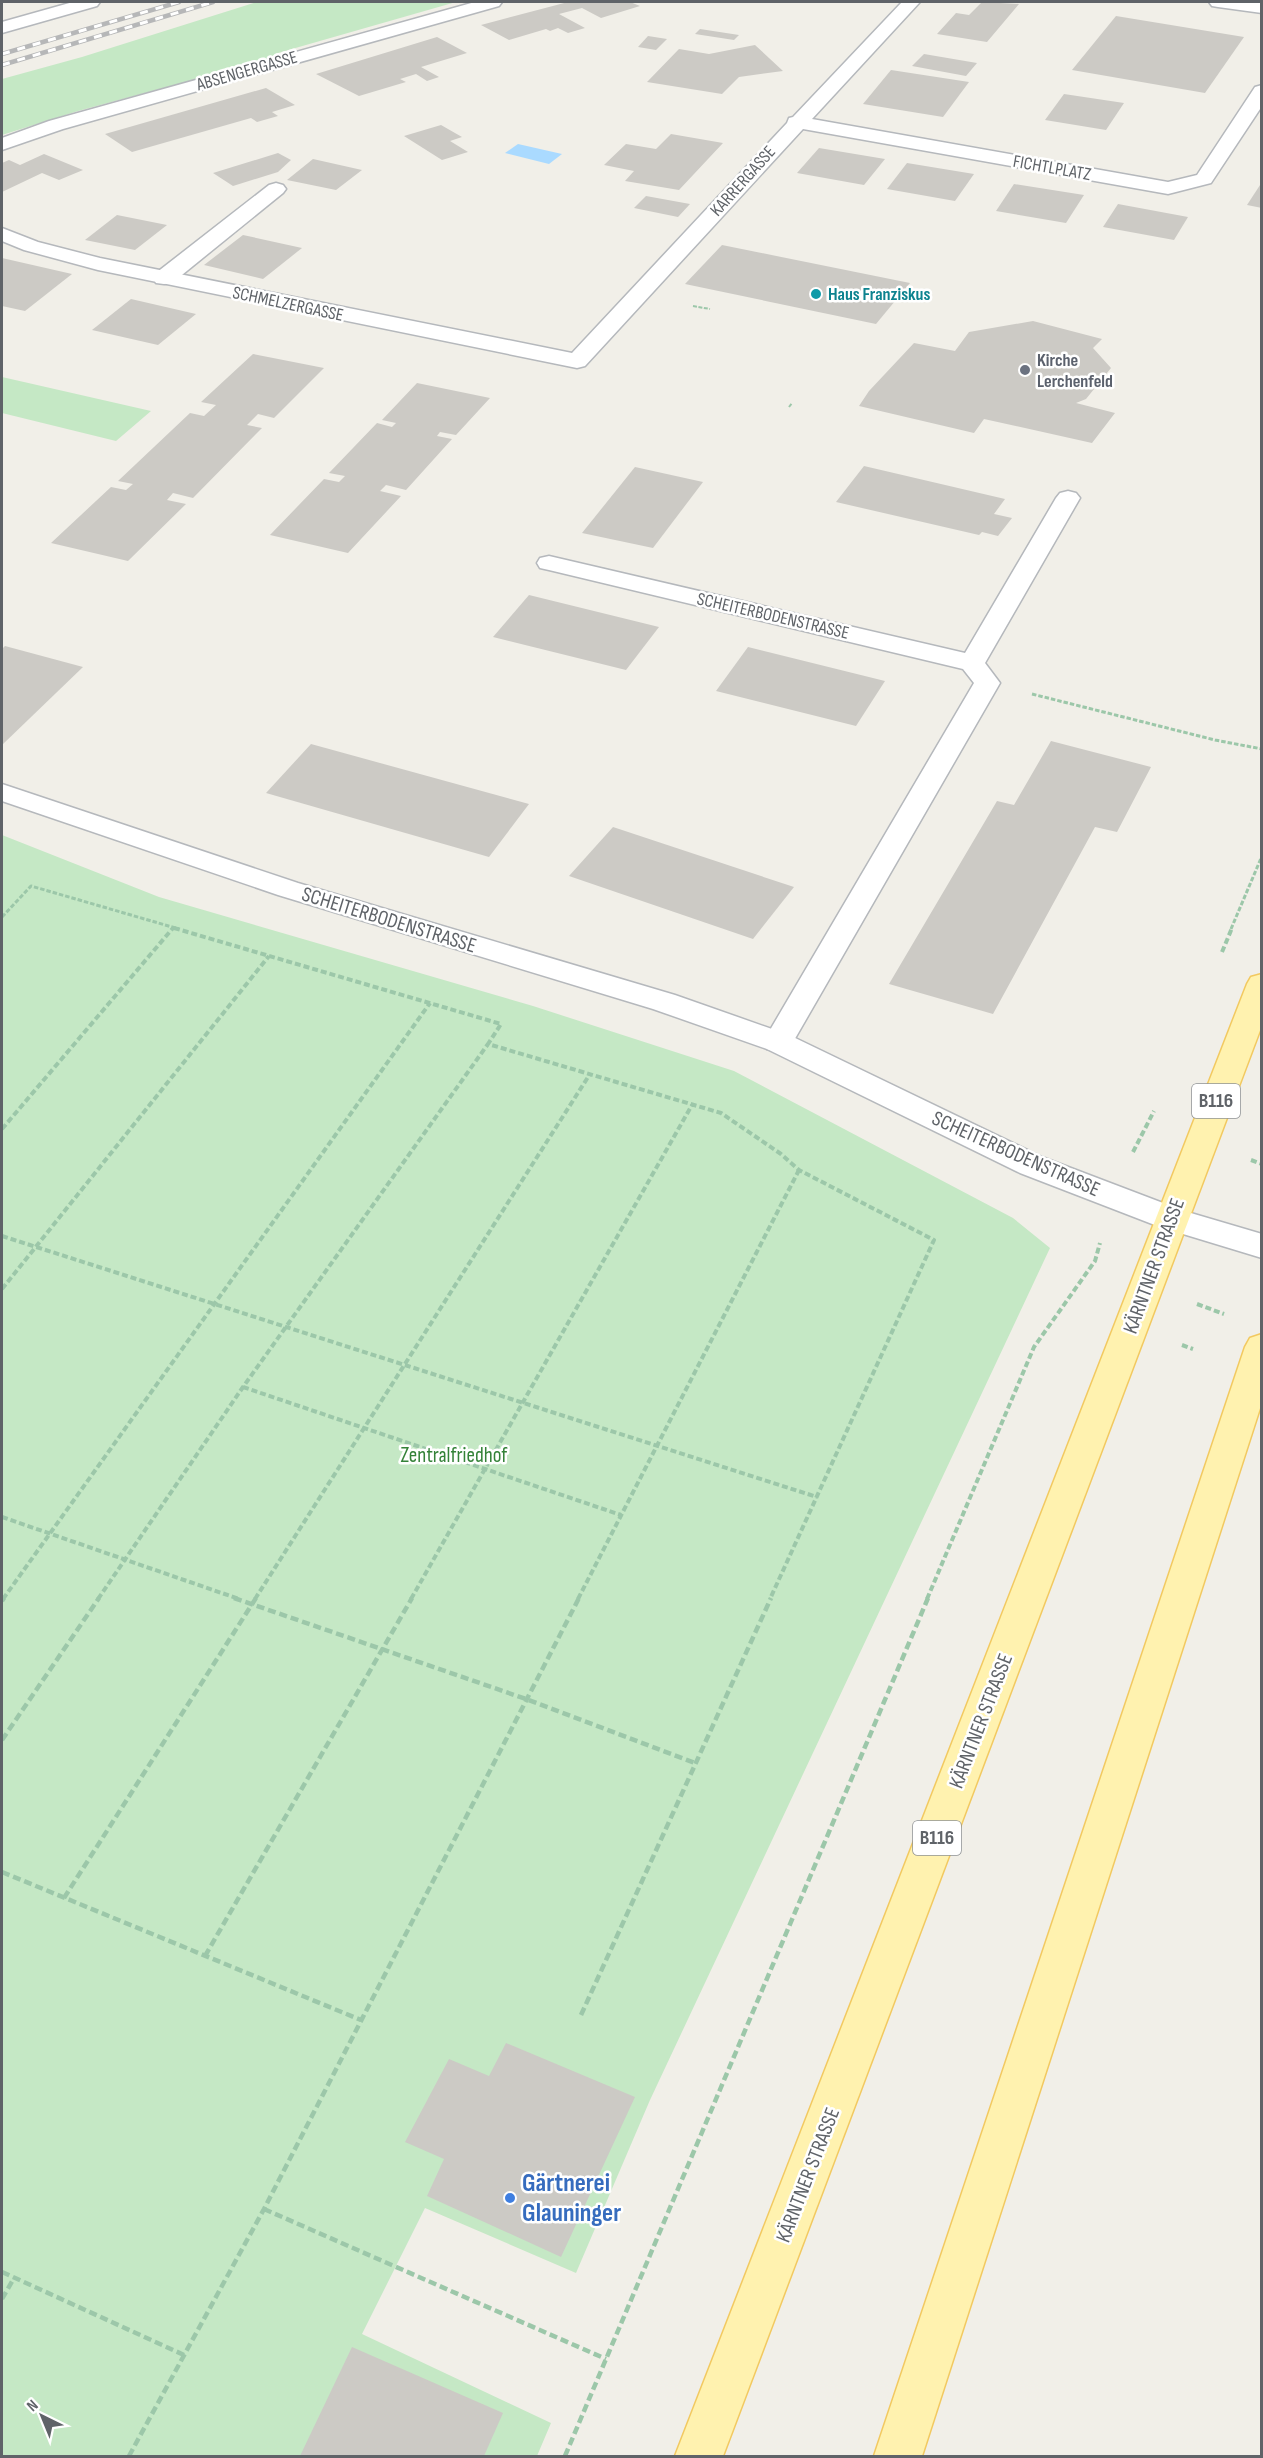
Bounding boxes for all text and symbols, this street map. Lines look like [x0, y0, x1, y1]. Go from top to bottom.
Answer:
street label: ABSENGERGASSE [193, 47, 300, 96]
street label: KARRERGASSE [706, 142, 780, 220]
street label: FICHTLPLATZ [1011, 151, 1093, 185]
street label: SCHMELZERGASSE [231, 282, 345, 326]
place label: Haus Franziskus [828, 284, 930, 305]
marker: Haus Franziskus [809, 287, 823, 301]
place label: Kirche Lerchenfeld [1037, 350, 1113, 392]
marker: Kirche Lerchenfeld [1018, 363, 1032, 377]
street label: SCHEITERBODENSTRASSE [695, 588, 851, 644]
street label: SCHEITERBODENSTRASSE [299, 882, 479, 958]
road number: B116 [1192, 1084, 1240, 1118]
street label: SCHEITERBODENSTRASSE [928, 1106, 1104, 1202]
street label: KÄRNTNER STRASSE [1118, 1195, 1190, 1337]
park label: Zentralfriedhof [401, 1443, 508, 1468]
street label: KÄRNTNER STRASSE [944, 1650, 1018, 1792]
road number: B116 [913, 1821, 961, 1855]
street label: KÄRNTNER STRASSE [771, 2104, 845, 2246]
place label: Gärtnerei Glauninger [522, 2168, 621, 2229]
marker: Gärtnerei Glauninger [503, 2191, 517, 2205]
north arrow [12, 2386, 72, 2446]
text: N [23, 2396, 42, 2416]

